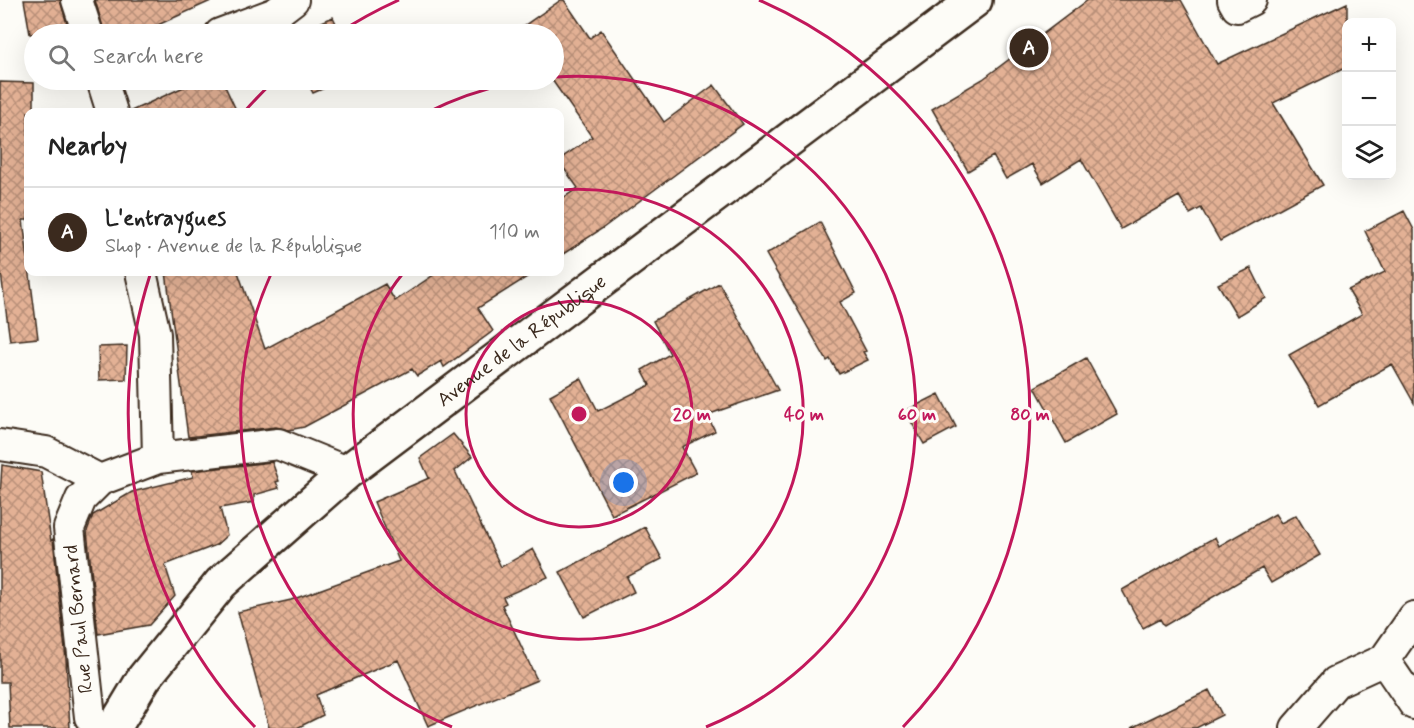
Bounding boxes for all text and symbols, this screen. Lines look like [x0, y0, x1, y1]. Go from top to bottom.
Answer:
map controls [1342, 18, 1396, 180]
button: + [1342, 18, 1396, 72]
search box [24, 24, 564, 90]
pin: A [1010, 26, 1048, 70]
icon: search [45, 41, 78, 74]
text: Search here [93, 43, 204, 71]
button: − [1342, 72, 1396, 126]
button: layers [1342, 126, 1396, 180]
text: Nearby [48, 130, 127, 164]
text: L'entraygues [105, 205, 226, 233]
text: A [61, 219, 74, 246]
text: 110 m [489, 219, 540, 246]
text: Shop · Avenue de la République [105, 233, 362, 260]
street label: Avenue de la République [431, 268, 612, 413]
text: 20 m [673, 403, 711, 427]
text: 40 m [784, 403, 824, 427]
text: 60 m [898, 403, 936, 427]
text: 80 m [1010, 403, 1050, 427]
centre of rings [569, 404, 589, 424]
your location [609, 468, 638, 497]
street label: Rue Paul Bernard [58, 543, 100, 695]

